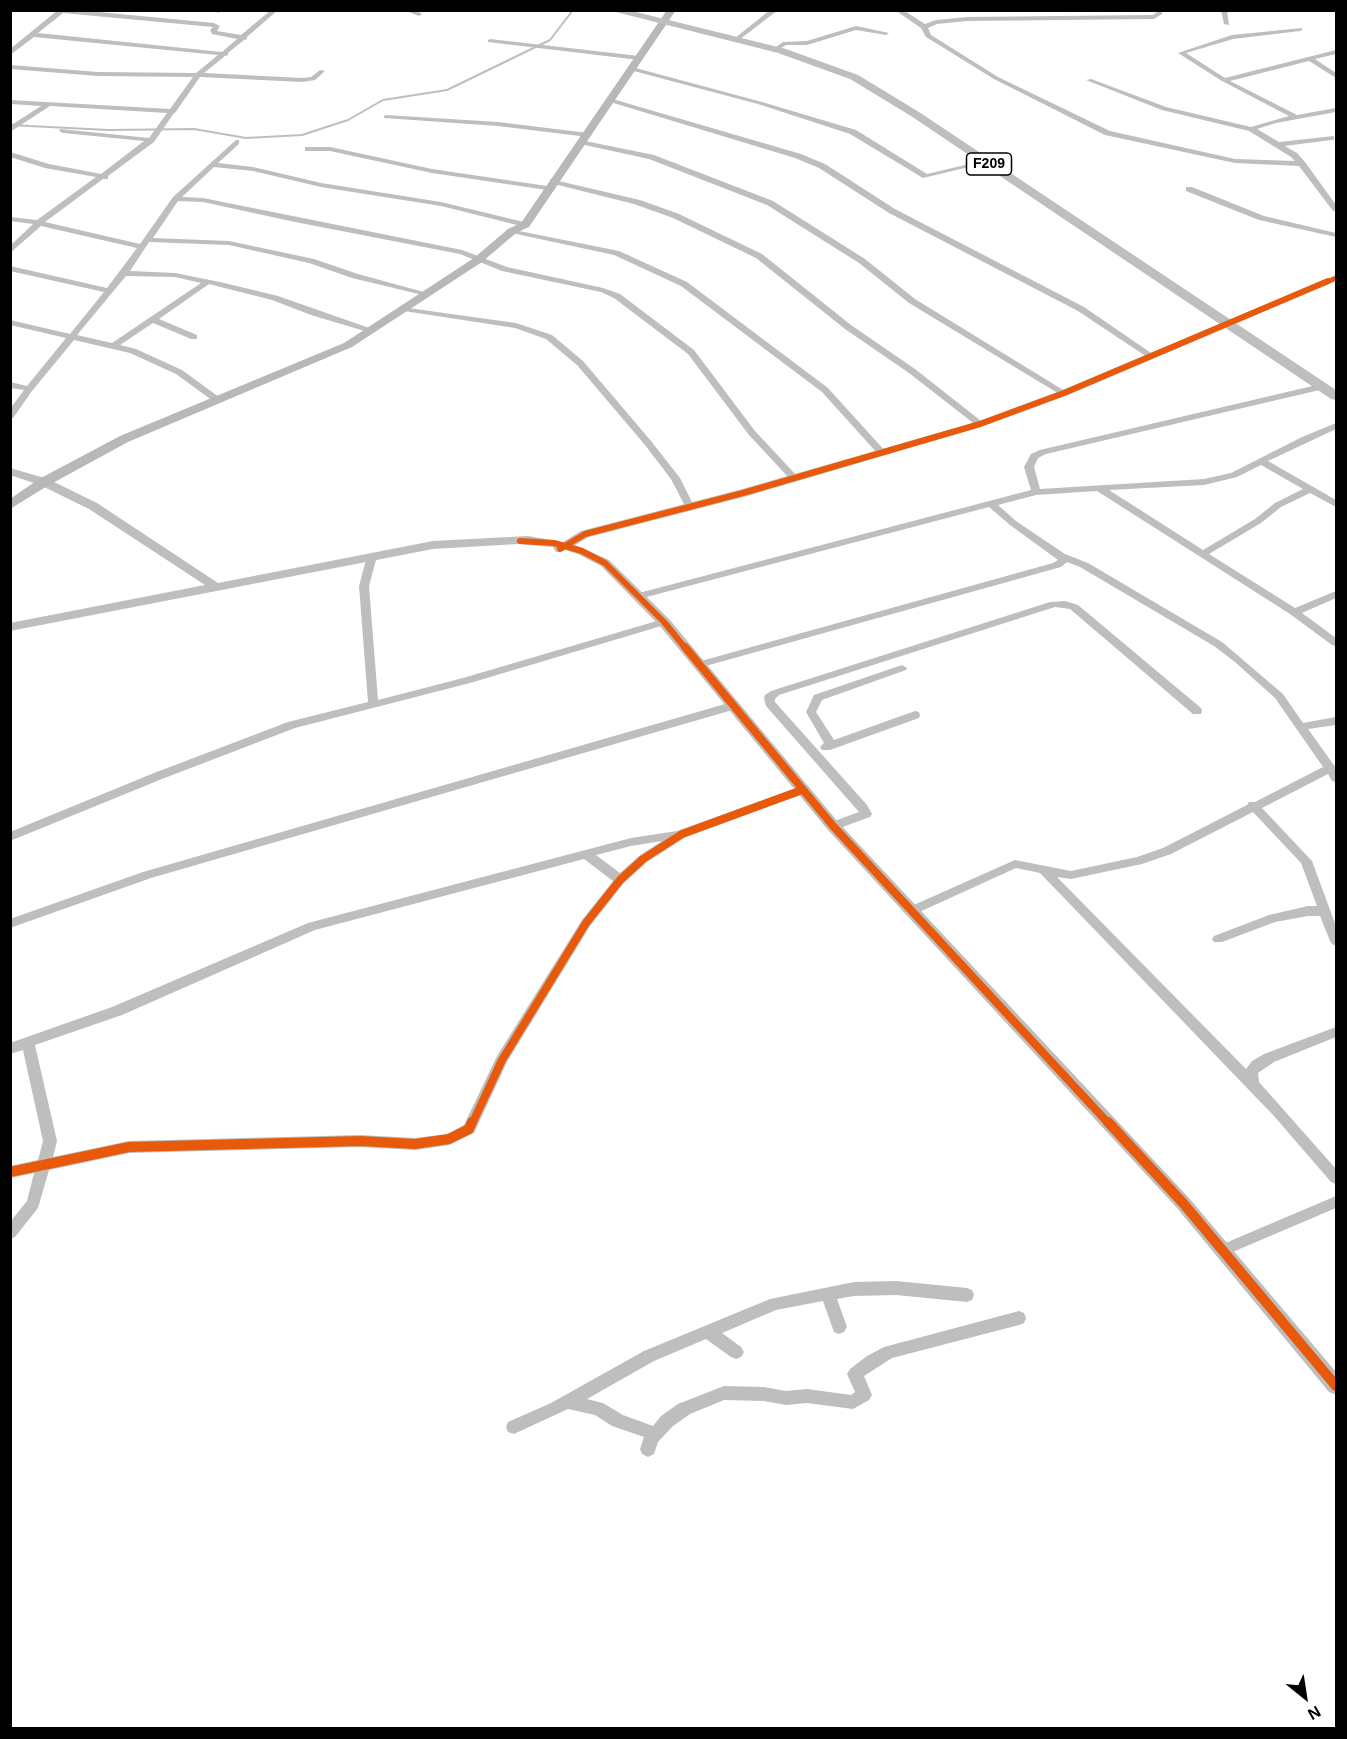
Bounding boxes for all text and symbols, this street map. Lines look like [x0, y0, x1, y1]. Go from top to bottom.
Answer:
road number: F209 [966, 153, 1012, 175]
north arrow [1275, 1667, 1335, 1727]
text: N [1305, 1703, 1324, 1723]

